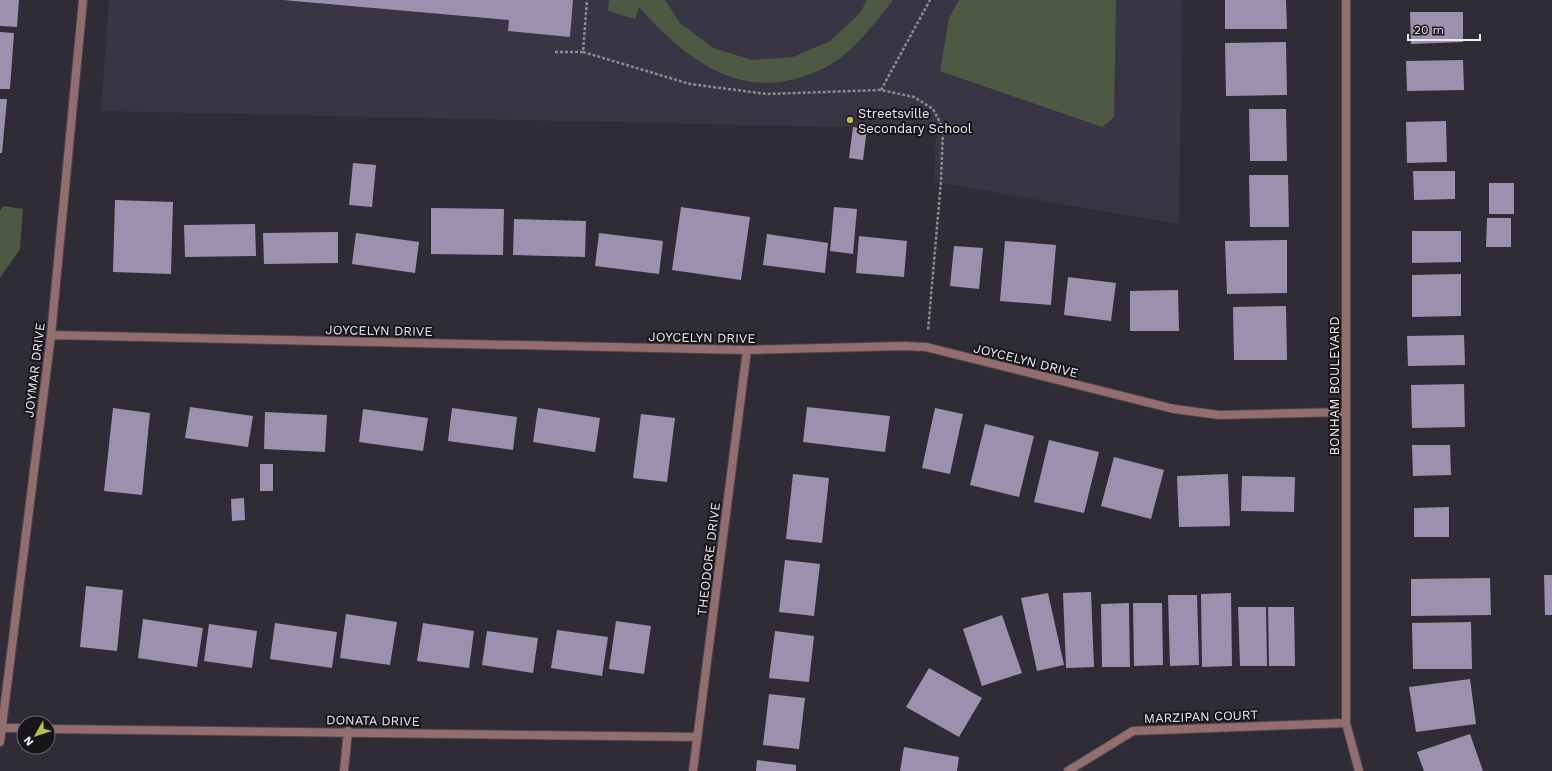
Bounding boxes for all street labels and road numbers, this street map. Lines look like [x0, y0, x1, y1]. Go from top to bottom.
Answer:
street label: BONHAM BOULEVARD [1327, 316, 1342, 456]
street label: JOYMAR DRIVE [21, 322, 48, 418]
street label: JOYCELYN DRIVE [325, 322, 433, 339]
street label: JOYCELYN DRIVE [648, 329, 756, 346]
street label: JOYCELYN DRIVE [972, 340, 1080, 381]
street label: THEODORE DRIVE [694, 501, 723, 617]
street label: MARZIPAN COURT [1144, 707, 1259, 726]
street label: DONATA DRIVE [326, 712, 420, 729]

